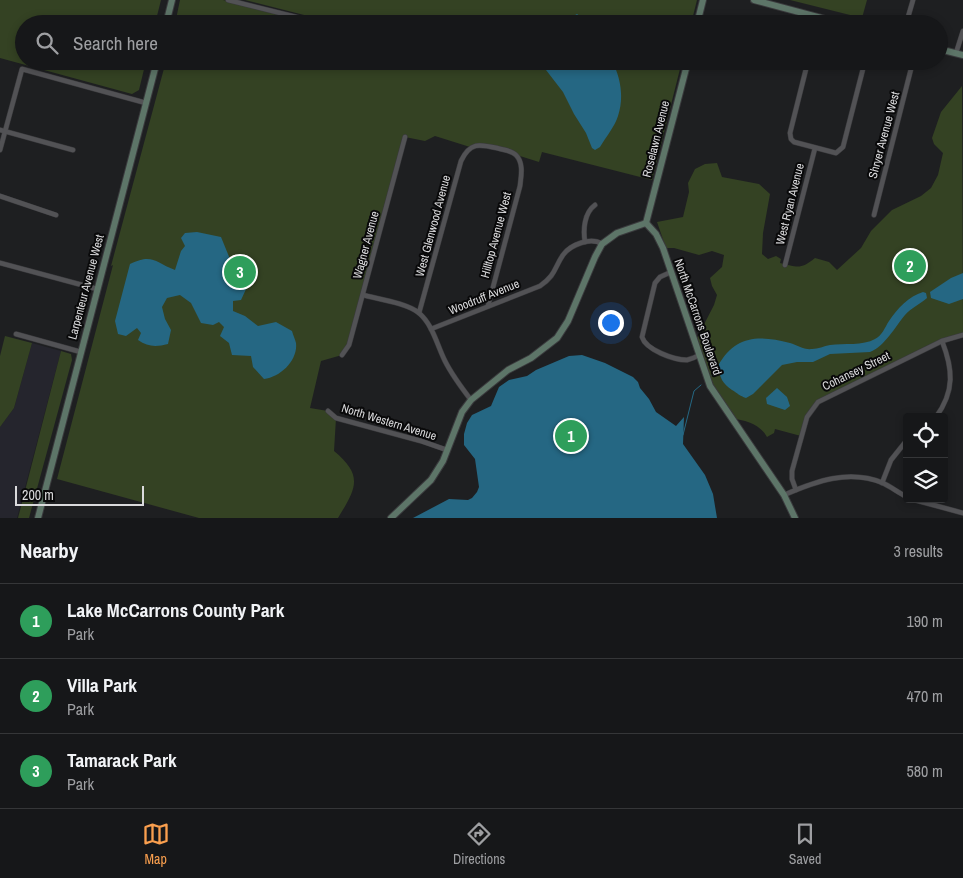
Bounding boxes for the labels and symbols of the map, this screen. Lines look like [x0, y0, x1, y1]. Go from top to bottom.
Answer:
street label: Shryer Avenue West [865, 90, 903, 180]
street label: Roselawn Avenue [639, 99, 673, 179]
street label: West Ryan Avenue [772, 162, 808, 246]
street label: West Glenwood Avenue [412, 173, 454, 279]
street label: Hilltop Avenue West [477, 190, 515, 280]
street label: Wagner Avenue [349, 209, 383, 281]
street label: Larpenteur Avenue West [64, 233, 108, 341]
pin: 2 [894, 247, 926, 285]
pin: 3 [224, 253, 256, 291]
street label: North McCarrons Boulevard [671, 257, 725, 377]
street label: Woodruff Avenue [446, 276, 522, 318]
your location [598, 310, 624, 336]
street label: Cohansey Street [820, 348, 893, 394]
street label: North Western Avenue [339, 400, 439, 444]
pin: 1 [555, 417, 587, 455]
scale bar [15, 483, 144, 506]

